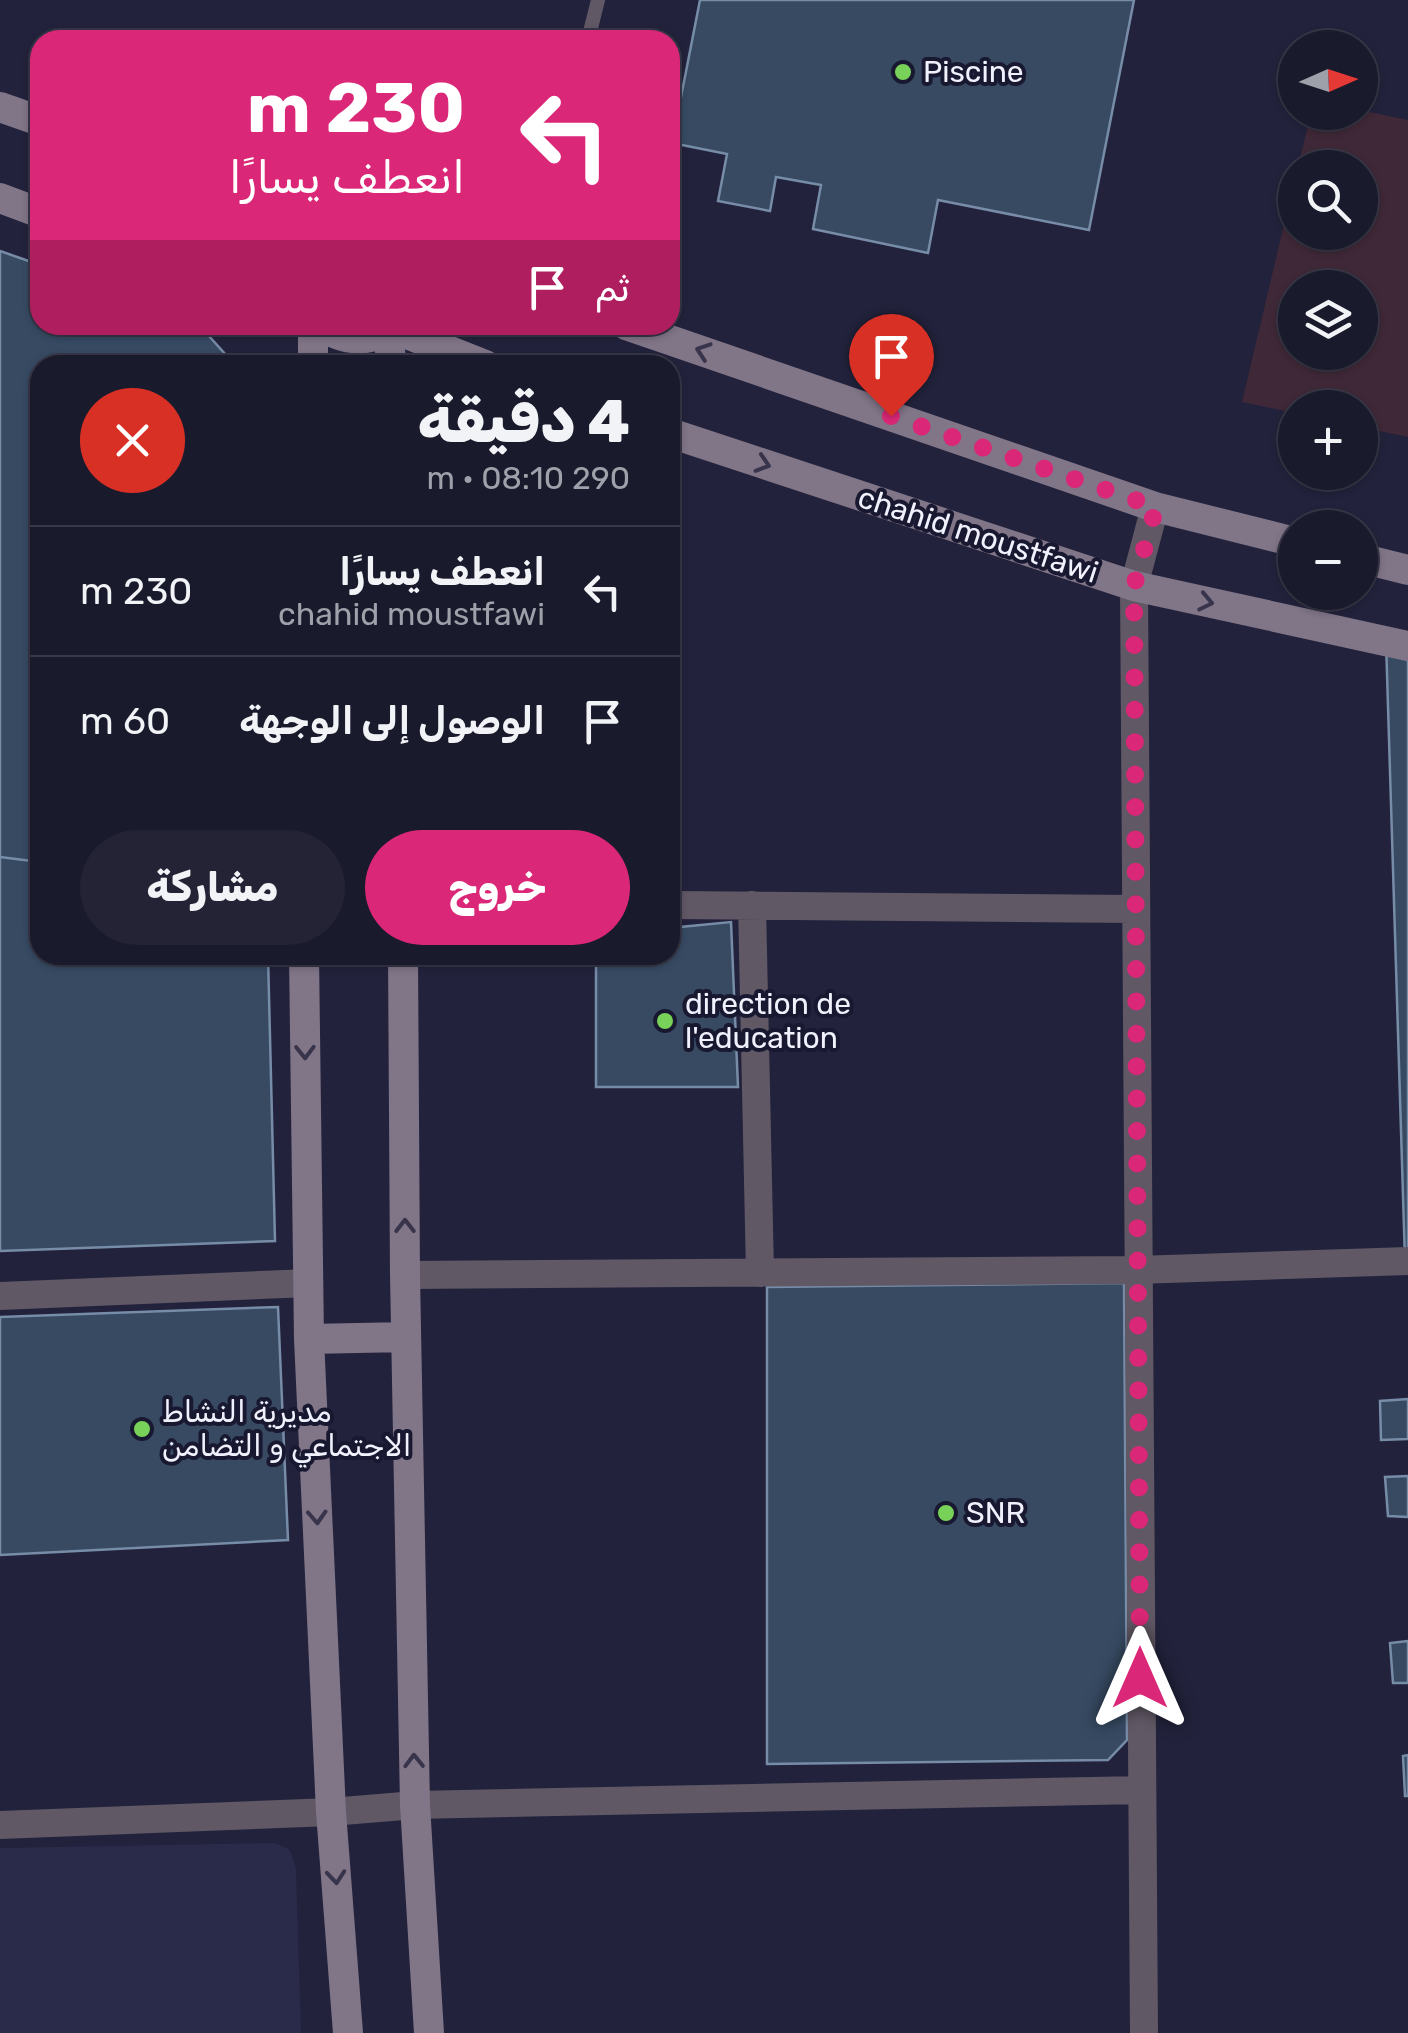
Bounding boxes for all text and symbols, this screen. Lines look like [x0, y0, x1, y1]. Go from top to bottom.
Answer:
north arrow [1278, 30, 1378, 130]
map controls [1278, 30, 1378, 610]
place label: Piscine [923, 54, 1024, 90]
marker: Piscine [892, 61, 914, 83]
text: 230 m [247, 67, 465, 150]
icon: left [500, 70, 630, 200]
button: search [1278, 150, 1378, 250]
text: انعطف يسارًا [229, 151, 465, 204]
icon: arrive [520, 260, 575, 315]
text: ثم [595, 265, 630, 311]
button: layers [1278, 270, 1378, 370]
pin [849, 314, 934, 417]
icon: arrive [864, 329, 919, 384]
one-way arrow [695, 343, 712, 363]
text: 4 دقيقة [417, 386, 630, 457]
button: close [80, 388, 185, 493]
button: + [1278, 390, 1378, 490]
one-way arrow [753, 452, 770, 472]
text: 290 m · 08:10 [426, 459, 630, 497]
street label: chahid moustfawi [853, 479, 1103, 591]
button: − [1278, 510, 1378, 610]
text: انعطف يسارًا [339, 549, 545, 595]
icon: left [575, 564, 630, 619]
text: 230 m [80, 568, 192, 614]
one-way arrow [1197, 590, 1214, 611]
text: chahid moustfawi [278, 595, 545, 633]
icon: arrive [575, 694, 630, 749]
text: 60 m [80, 698, 170, 744]
text: الوصول إلى الوجهة [239, 698, 545, 744]
button: مشاركة [80, 830, 345, 945]
button: خروج [365, 830, 630, 945]
place label: direction de l'education [685, 986, 851, 1056]
marker: direction de l'education [654, 1010, 676, 1032]
one-way arrow [294, 1046, 316, 1061]
one-way arrow [394, 1218, 416, 1234]
place label: مديرية النشاط الاجتماعي و التضامن [162, 1394, 412, 1468]
marker: مديرية النشاط الاجتماعي و التضامن [131, 1418, 153, 1440]
place label: SNR [966, 1495, 1025, 1531]
marker: SNR [935, 1502, 957, 1524]
one-way arrow [306, 1510, 327, 1526]
position arrow [1088, 1626, 1192, 1730]
one-way arrow [404, 1752, 425, 1768]
one-way arrow [324, 1869, 346, 1885]

